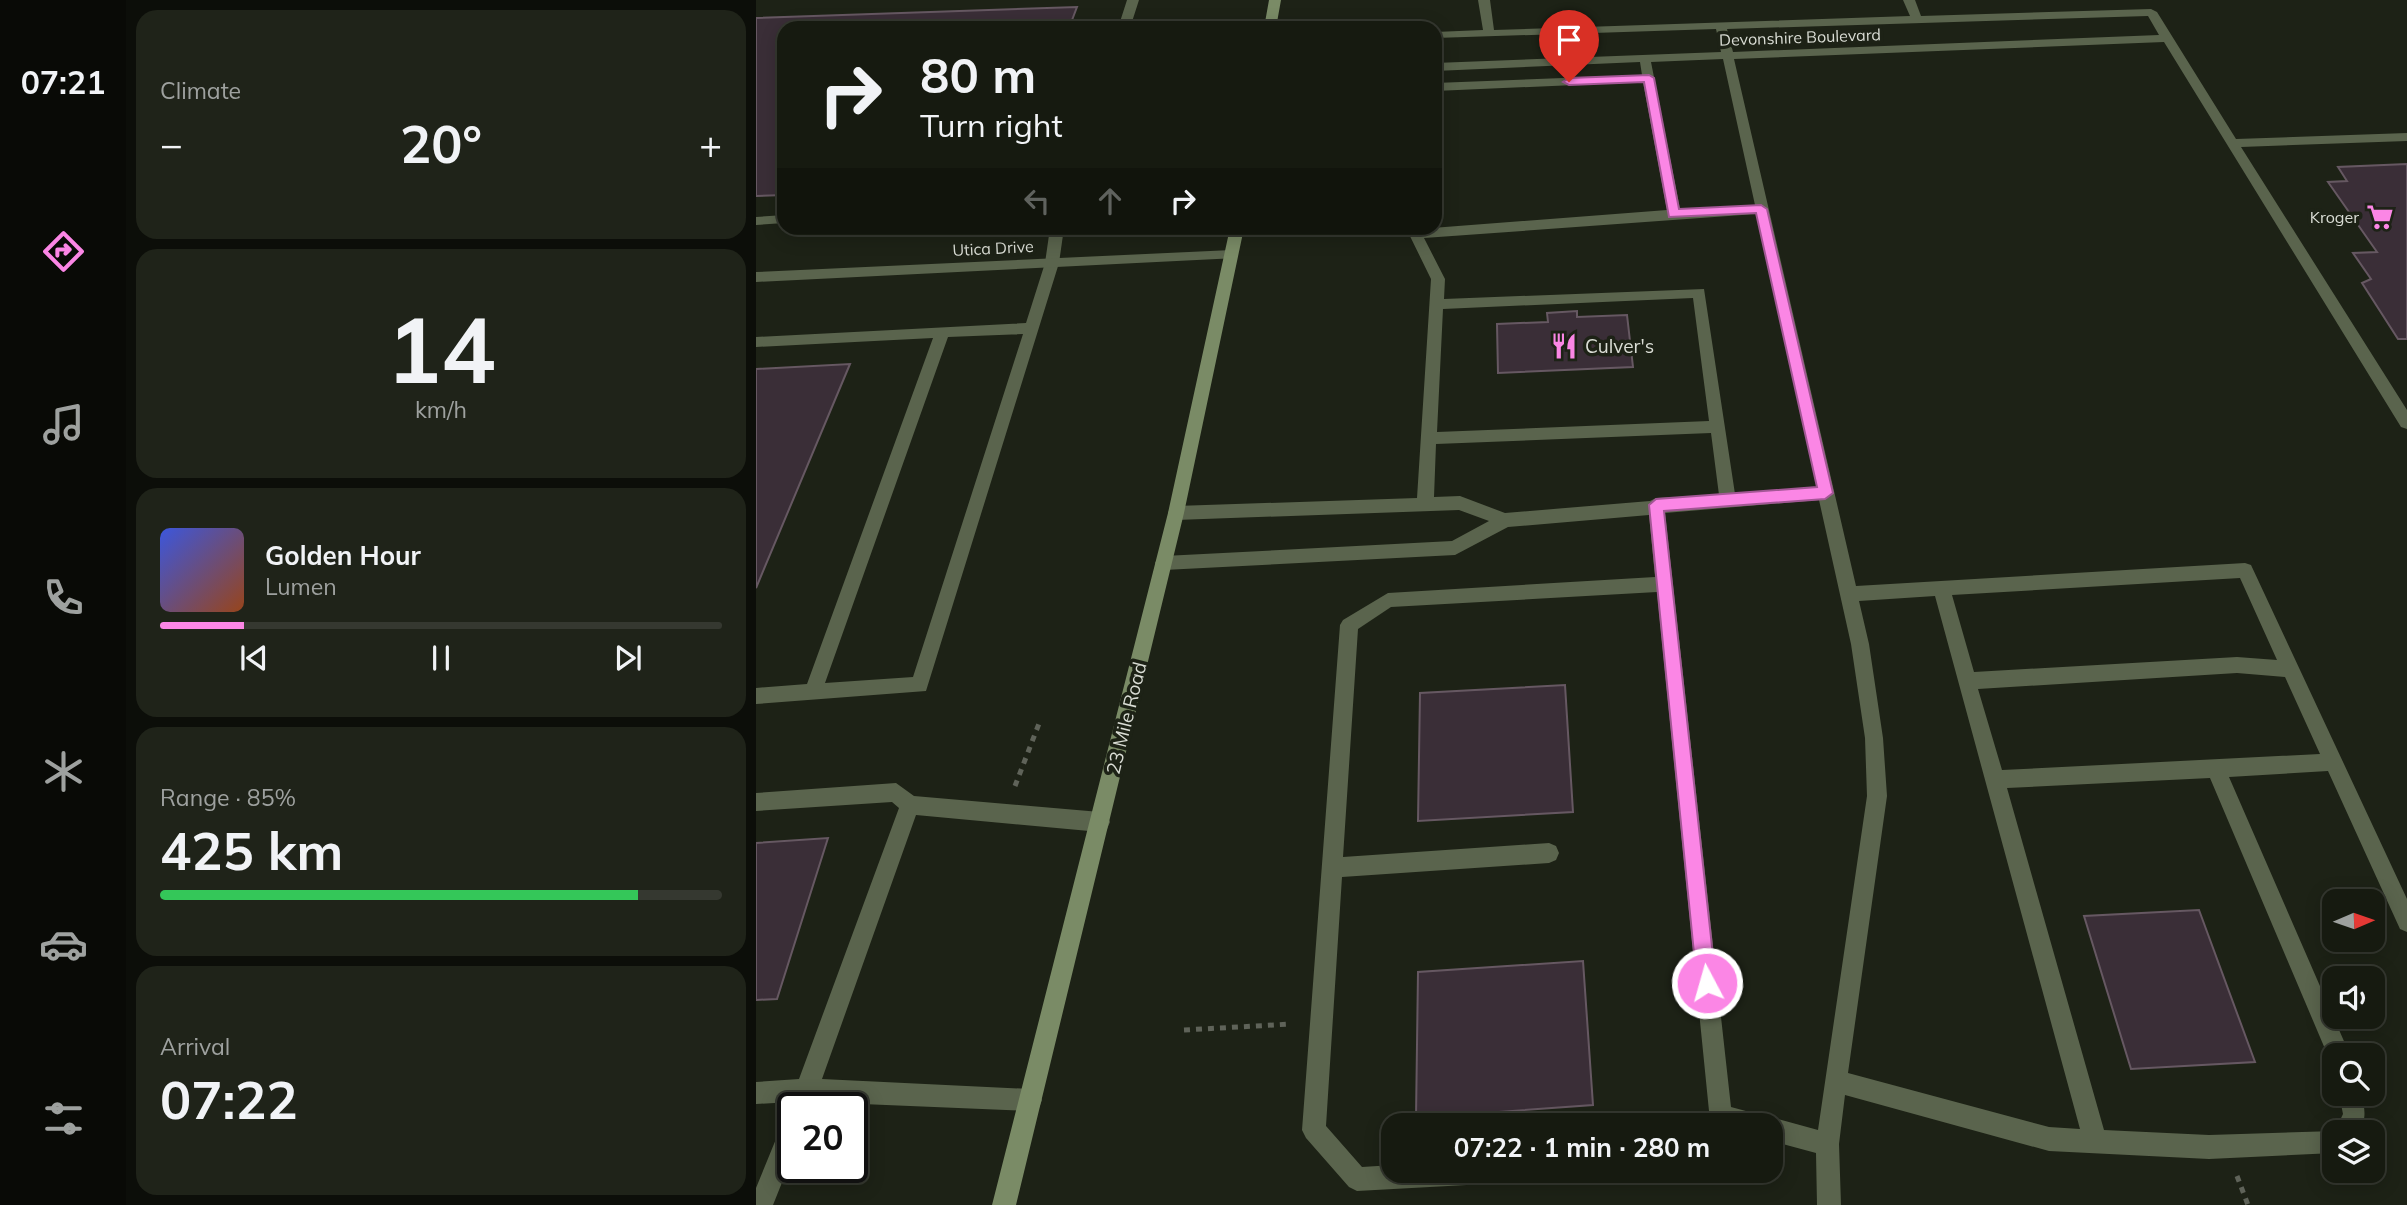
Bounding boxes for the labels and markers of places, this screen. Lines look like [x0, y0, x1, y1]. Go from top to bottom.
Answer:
pin [1539, 10, 1599, 82]
supermarket icon: Kroger [2365, 202, 2395, 232]
place label: Kroger [2310, 207, 2359, 227]
restaurant icon: Culver's [1549, 331, 1579, 361]
place label: Culver's [1585, 334, 1654, 358]

